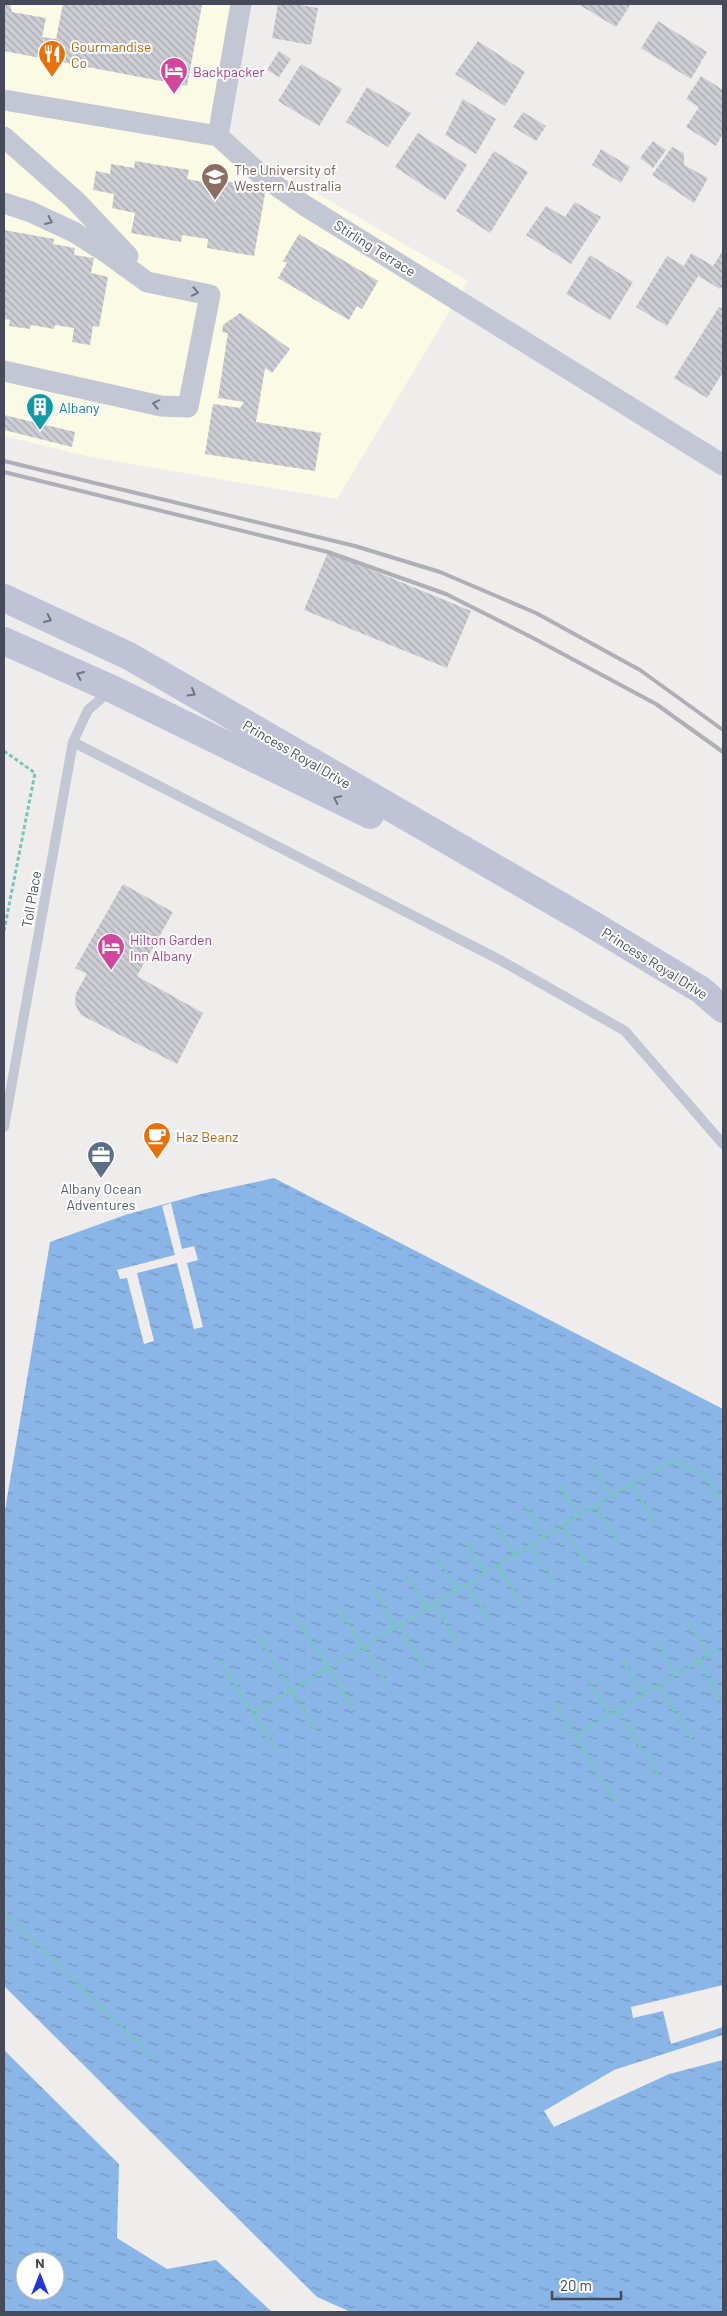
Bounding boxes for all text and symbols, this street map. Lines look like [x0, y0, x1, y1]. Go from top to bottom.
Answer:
place label: Gourmandise Co [71, 38, 151, 71]
restaurant icon: Gourmandise Co [37, 39, 67, 78]
hotel icon: Backpacker [159, 56, 189, 95]
place label: Backpacker [193, 63, 265, 80]
place label: The University of Western Australia [234, 161, 341, 194]
school or university icon: The University of Western Australia [200, 162, 230, 201]
one-way arrow [44, 214, 53, 225]
street label: Stirling Terrace [331, 216, 419, 280]
one-way arrow [190, 286, 199, 297]
building icon: Albany [25, 392, 55, 431]
place label: Albany [59, 399, 100, 416]
one-way arrow [151, 400, 160, 410]
one-way arrow [43, 612, 52, 623]
one-way arrow [76, 670, 85, 681]
one-way arrow [187, 687, 196, 697]
street label: Princess Royal Drive [240, 716, 354, 792]
one-way arrow [333, 794, 342, 805]
street label: Toll Place [18, 869, 44, 929]
street label: Princess Royal Drive [599, 924, 711, 1002]
place label: Hilton Garden Inn Albany [130, 931, 212, 964]
hotel icon: Hilton Garden Inn Albany [96, 932, 126, 971]
cafe icon: Haz Beanz [142, 1121, 172, 1160]
place label: Haz Beanz [176, 1128, 238, 1145]
office icon: Albany Ocean Adventures [86, 1140, 116, 1179]
place label: Albany Ocean Adventures [60, 1180, 142, 1213]
north arrow [15, 2251, 65, 2301]
text: N [35, 2254, 45, 2271]
scale bar [552, 2268, 621, 2300]
text: 20 m [560, 2276, 592, 2294]

